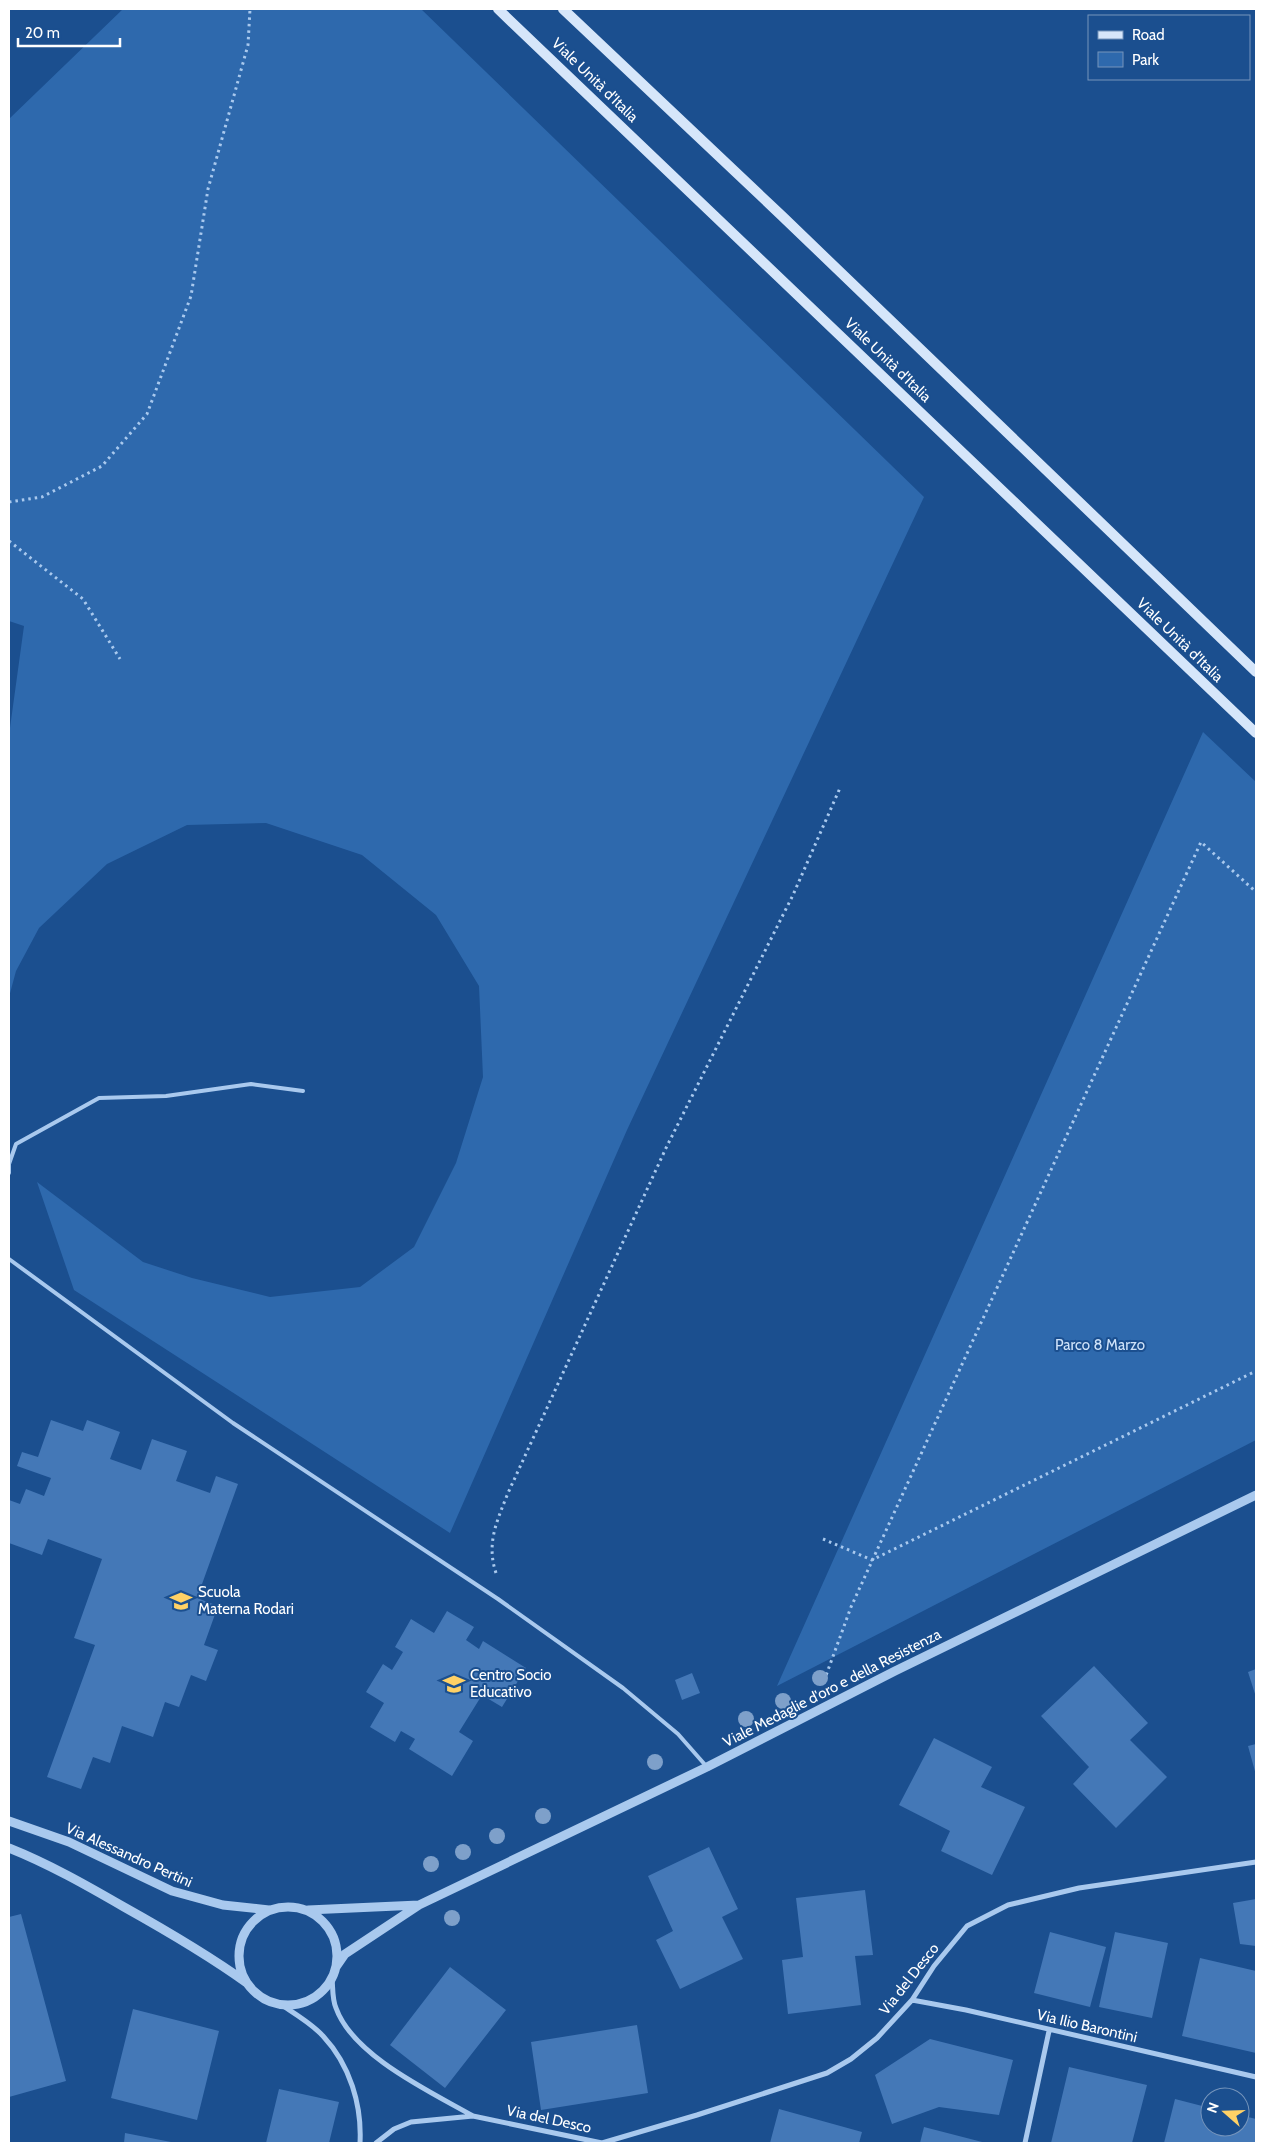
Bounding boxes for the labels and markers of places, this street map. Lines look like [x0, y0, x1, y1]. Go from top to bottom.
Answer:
place label: Scuola Materna Rodari [198, 1583, 294, 1618]
school or university icon: Scuola Materna Rodari [168, 1588, 194, 1614]
place label: Centro Socio Educativo [470, 1666, 551, 1701]
school or university icon: Centro Socio Educativo [441, 1671, 467, 1697]

